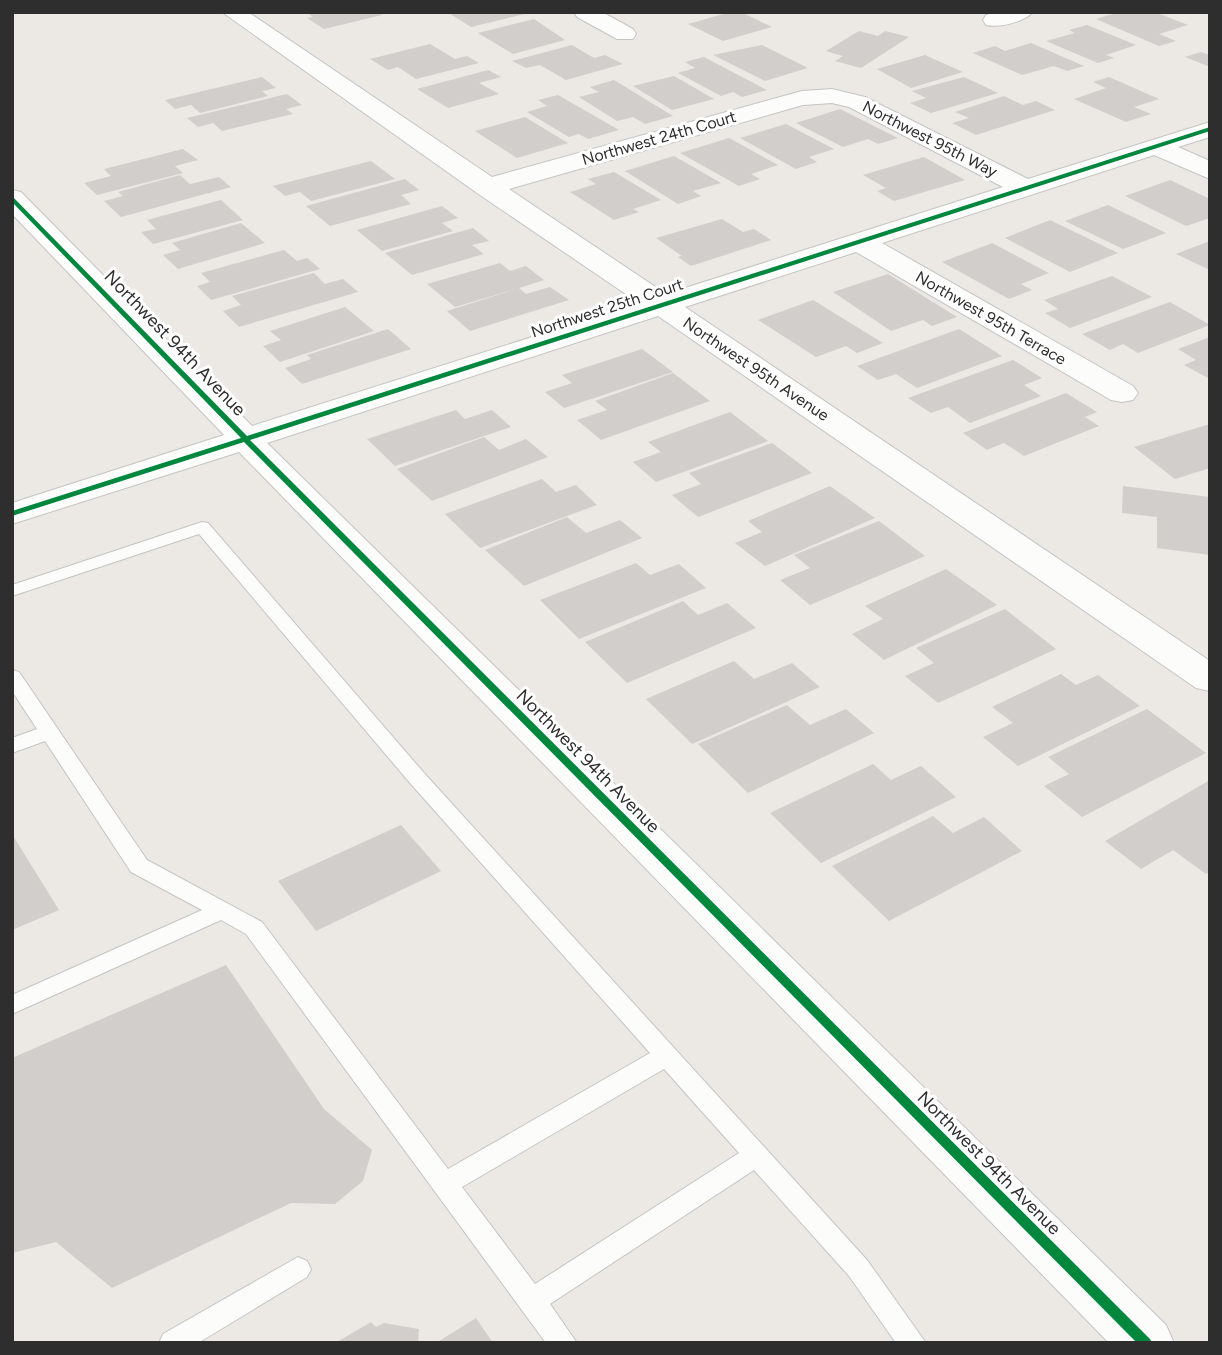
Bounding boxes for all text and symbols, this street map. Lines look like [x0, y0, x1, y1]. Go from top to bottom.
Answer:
street label: Northwest 95th Way [859, 97, 1001, 182]
street label: Northwest 24th Court [580, 107, 738, 169]
street label: Northwest 94th Avenue [100, 266, 250, 421]
street label: Northwest 95th Terrace [912, 267, 1070, 369]
street label: Northwest 25th Court [529, 274, 685, 342]
street label: Northwest 95th Avenue [679, 313, 833, 425]
street label: Northwest 94th Avenue [512, 685, 665, 838]
street label: Northwest 94th Avenue [913, 1087, 1066, 1240]

